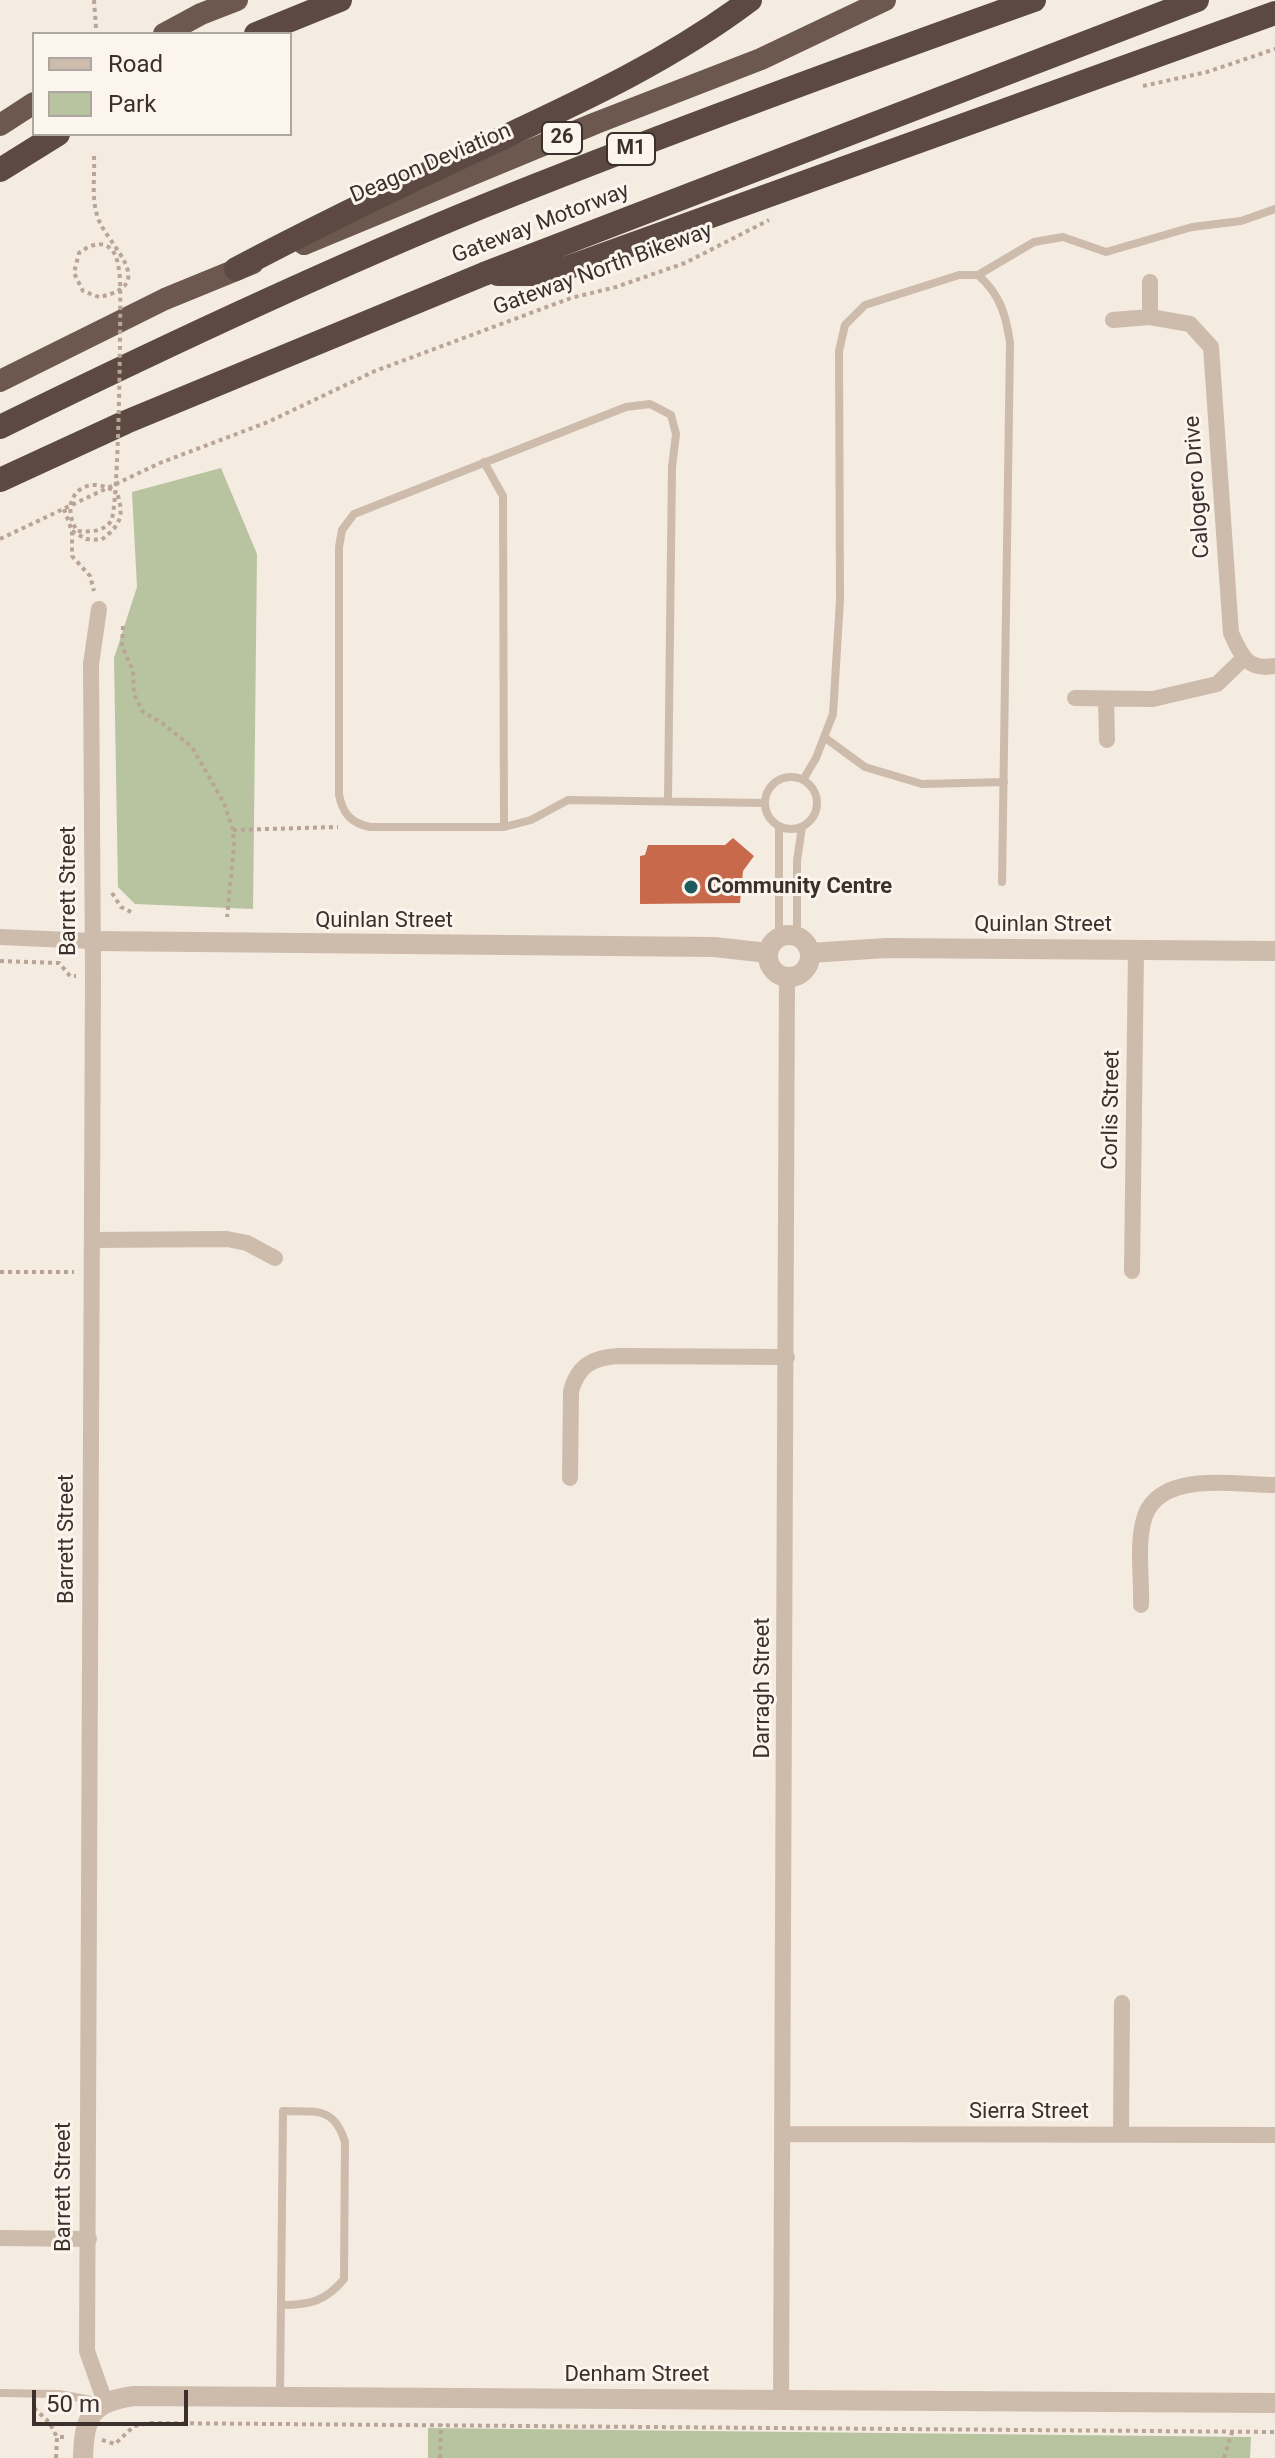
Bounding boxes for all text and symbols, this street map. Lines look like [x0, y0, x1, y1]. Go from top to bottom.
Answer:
legend [32, 32, 292, 136]
text: Road [108, 50, 163, 78]
text: Park [108, 90, 156, 118]
street label: Deagon Deviation [347, 118, 515, 210]
road number: 26 [542, 122, 582, 154]
road number: M1 [607, 133, 655, 165]
street label: Gateway Motorway [449, 178, 633, 270]
street label: Gateway North Bikeway [490, 218, 716, 322]
street label: Calogero Drive [1180, 415, 1216, 559]
street label: Barrett Street [56, 826, 82, 956]
place label: Community Centre [707, 874, 892, 900]
marker: Community Centre [682, 878, 700, 896]
street label: Quinlan Street [315, 908, 453, 934]
street label: Quinlan Street [974, 912, 1112, 938]
street label: Corlis Street [1098, 1050, 1126, 1170]
street label: Barrett Street [54, 1474, 80, 1604]
street label: Darragh Street [750, 1618, 776, 1758]
street label: Sierra Street [969, 2099, 1089, 2125]
street label: Barrett Street [51, 2122, 77, 2252]
street label: Denham Street [564, 2362, 710, 2388]
scale bar [36, 2374, 192, 2424]
text: 50 m [46, 2390, 100, 2418]

